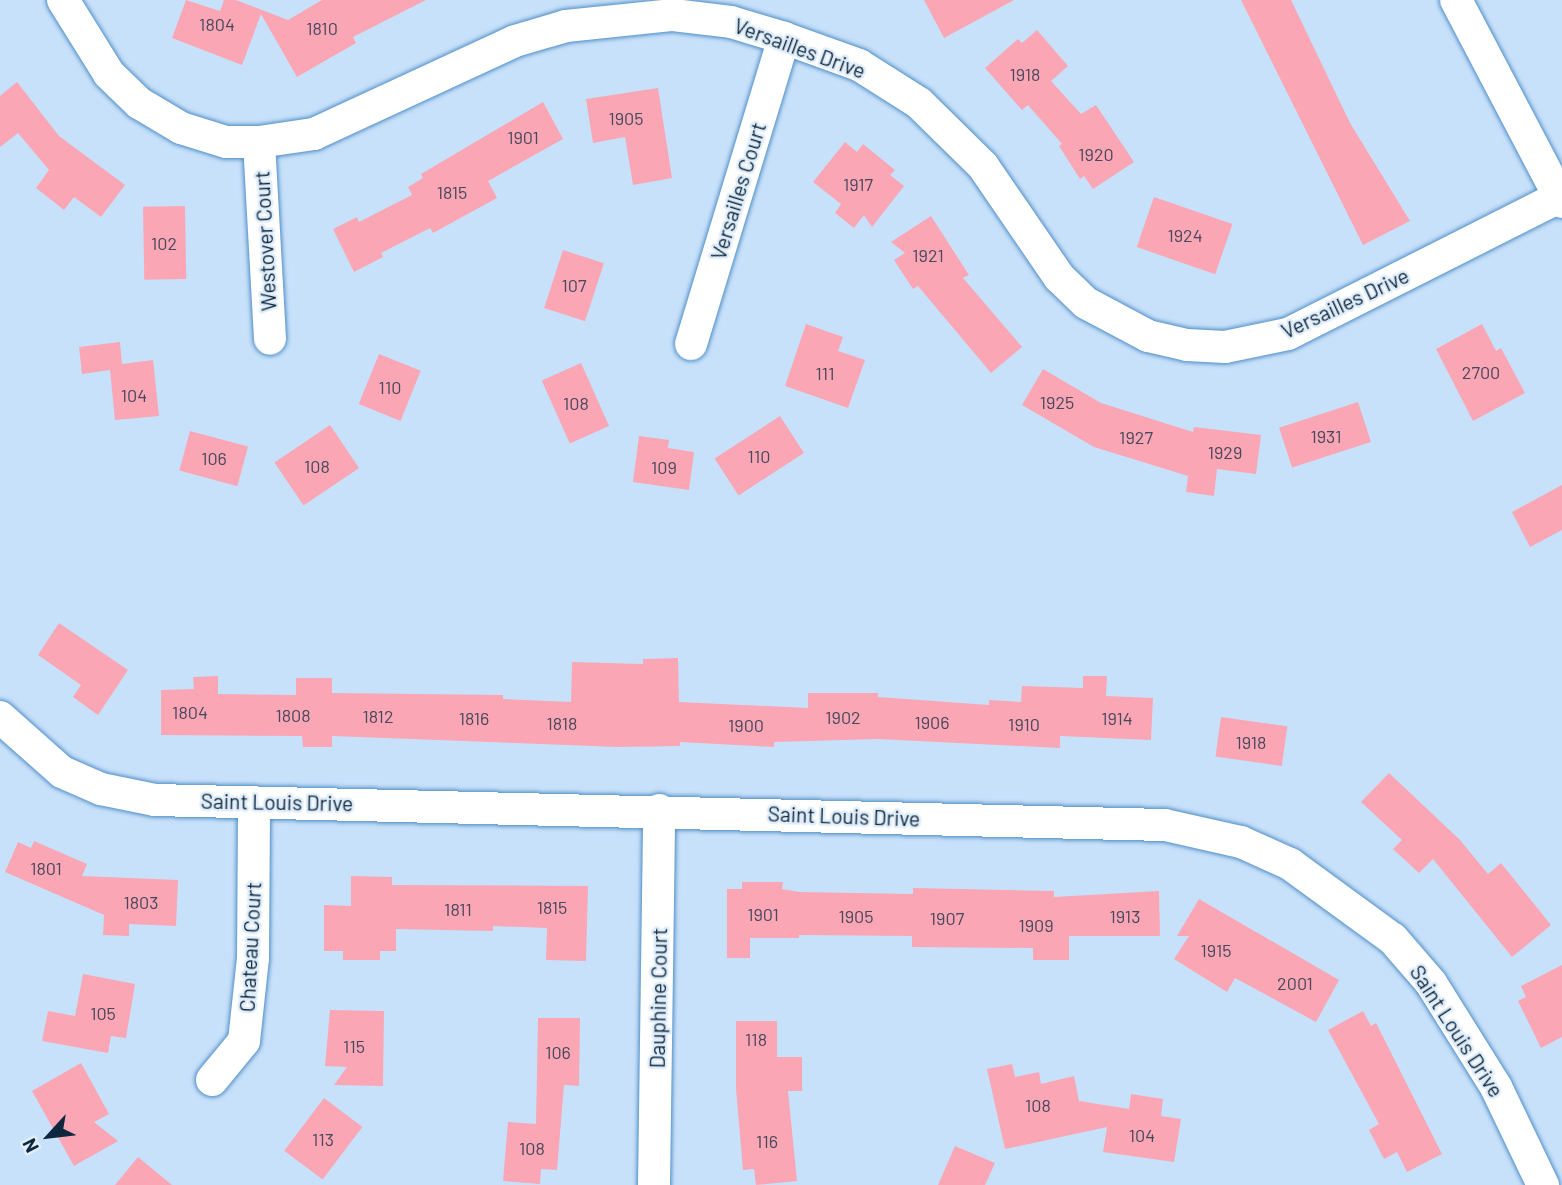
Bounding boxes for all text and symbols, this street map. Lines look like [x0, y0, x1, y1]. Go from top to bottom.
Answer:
house number: 1804 [199, 13, 235, 35]
street label: Versailles Drive [731, 13, 869, 83]
house number: 1810 [306, 17, 338, 39]
house number: 1918 [1010, 63, 1040, 85]
house number: 1905 [608, 107, 644, 129]
street label: Versailles Court [705, 119, 771, 263]
house number: 1901 [507, 126, 539, 148]
house number: 1920 [1078, 143, 1114, 165]
street label: Westover Court [249, 170, 281, 312]
house number: 1917 [843, 173, 873, 195]
house number: 1815 [437, 181, 467, 203]
house number: 1924 [1167, 224, 1203, 246]
house number: 102 [151, 232, 177, 254]
house number: 1921 [912, 244, 944, 266]
street label: Versailles Drive [1277, 262, 1413, 344]
house number: 107 [562, 274, 586, 296]
house number: 2700 [1462, 361, 1500, 383]
house number: 111 [815, 362, 835, 384]
house number: 110 [379, 376, 401, 398]
house number: 104 [121, 384, 147, 406]
house number: 1925 [1040, 391, 1074, 413]
house number: 108 [563, 392, 589, 414]
house number: 1931 [1310, 425, 1342, 447]
house number: 1927 [1119, 426, 1153, 448]
house number: 1929 [1208, 441, 1242, 463]
house number: 110 [748, 445, 770, 467]
house number: 106 [201, 447, 227, 469]
house number: 108 [304, 455, 330, 477]
house number: 109 [651, 456, 677, 478]
house number: 1804 [172, 701, 208, 723]
house number: 1808 [275, 704, 311, 726]
house number: 1812 [362, 705, 394, 727]
house number: 1902 [825, 706, 861, 728]
house number: 1816 [459, 707, 489, 729]
house number: 1914 [1101, 707, 1133, 729]
house number: 1906 [914, 711, 950, 733]
house number: 1818 [547, 712, 577, 734]
house number: 1910 [1008, 713, 1040, 735]
house number: 1900 [728, 714, 764, 736]
house number: 1918 [1236, 731, 1266, 753]
street label: Saint Louis Drive [201, 788, 353, 816]
street label: Saint Louis Drive [767, 801, 921, 831]
house number: 1801 [30, 857, 62, 879]
street label: Chateau Court [234, 881, 266, 1013]
house number: 1803 [123, 891, 159, 913]
house number: 1815 [537, 896, 567, 918]
house number: 1811 [444, 898, 472, 920]
house number: 1901 [747, 903, 779, 925]
house number: 1905 [838, 905, 874, 927]
house number: 1913 [1110, 905, 1140, 927]
house number: 1907 [930, 907, 964, 929]
house number: 1909 [1018, 914, 1054, 936]
street label: Dauphine Court [644, 927, 672, 1069]
house number: 1915 [1201, 939, 1231, 961]
street label: Saint Louis Drive [1405, 960, 1509, 1102]
house number: 2001 [1277, 972, 1313, 994]
house number: 105 [90, 1002, 116, 1024]
house number: 118 [745, 1028, 767, 1050]
house number: 115 [343, 1035, 365, 1057]
house number: 106 [545, 1041, 571, 1063]
house number: 108 [1025, 1094, 1051, 1116]
north arrow [14, 1101, 84, 1171]
house number: 104 [1129, 1124, 1155, 1146]
house number: 113 [312, 1128, 334, 1150]
house number: 116 [756, 1130, 778, 1152]
text: N [17, 1135, 43, 1157]
house number: 108 [519, 1137, 545, 1159]

